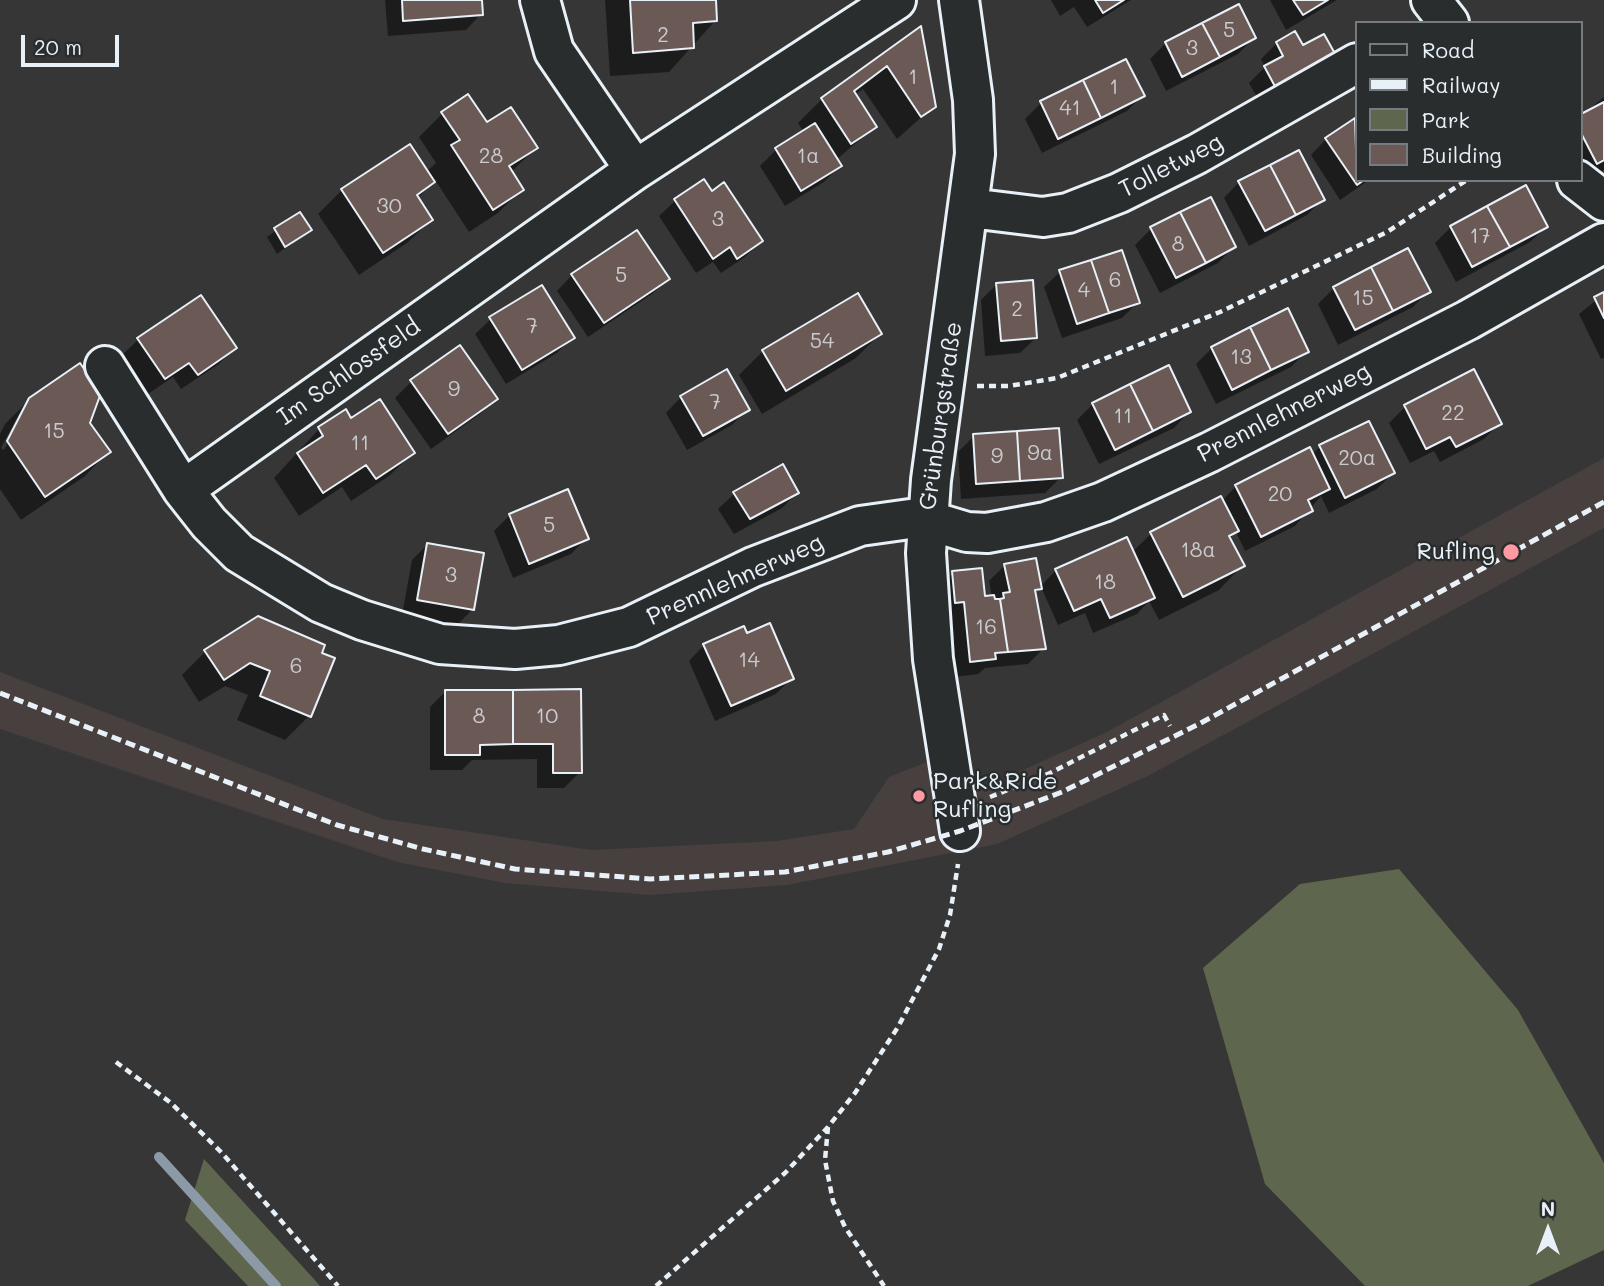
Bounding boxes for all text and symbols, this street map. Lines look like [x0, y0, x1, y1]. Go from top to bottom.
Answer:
house number: 5 [1223, 18, 1235, 44]
scale bar [24, 21, 122, 65]
legend [1356, 21, 1583, 182]
house number: 2 [657, 23, 669, 49]
text: 20 m [34, 33, 82, 60]
house number: 3 [1186, 36, 1198, 62]
text: Road [1422, 36, 1474, 63]
house number: 1 [908, 65, 918, 91]
text: Railway [1422, 71, 1501, 98]
house number: 1 [1109, 75, 1119, 101]
house number: 41 [1059, 96, 1081, 122]
text: Park [1422, 106, 1470, 133]
street label: Tolletweg [1114, 128, 1228, 204]
text: Building [1422, 141, 1502, 168]
house number: 28 [479, 144, 503, 170]
house number: 1a [797, 144, 819, 170]
house number: 30 [376, 194, 402, 220]
house number: 3 [712, 207, 724, 233]
house number: 17 [1469, 224, 1491, 250]
house number: 8 [1172, 232, 1184, 258]
house number: 5 [615, 263, 627, 289]
house number: 6 [1109, 268, 1121, 294]
house number: 4 [1078, 278, 1090, 304]
house number: 15 [1352, 286, 1374, 312]
house number: 2 [1011, 297, 1023, 323]
street label: Im Schlossfeld [272, 312, 426, 432]
house number: 7 [526, 314, 538, 340]
street label: Grünburgstraße [914, 320, 968, 512]
house number: 54 [810, 329, 834, 355]
house number: 13 [1230, 345, 1252, 371]
street label: Prennlehnerweg [1193, 357, 1375, 469]
house number: 9 [448, 377, 460, 403]
house number: 7 [709, 390, 721, 416]
house number: 22 [1441, 401, 1465, 427]
house number: 11 [1114, 404, 1132, 430]
house number: 15 [43, 419, 65, 445]
house number: 11 [351, 431, 369, 457]
house number: 9a [1027, 441, 1053, 467]
house number: 9 [991, 444, 1003, 470]
house number: 20a [1338, 446, 1376, 472]
house number: 20 [1268, 482, 1292, 508]
house number: 5 [543, 513, 555, 539]
street label: Prennlehnerweg [642, 528, 828, 632]
house number: 18a [1180, 538, 1216, 564]
place label: Rufling [1417, 538, 1495, 566]
marker: Rufling [1501, 542, 1521, 562]
house number: 3 [445, 563, 457, 589]
house number: 18 [1094, 570, 1116, 596]
house number: 16 [975, 615, 997, 641]
house number: 14 [738, 648, 760, 674]
house number: 6 [290, 654, 302, 680]
house number: 8 [473, 704, 485, 730]
house number: 10 [536, 704, 558, 730]
place label: Park&Ride Rufling [933, 768, 1058, 824]
marker: Park&Ride Rufling [911, 788, 927, 804]
north arrow [1513, 1195, 1583, 1265]
text: N [1541, 1196, 1555, 1221]

